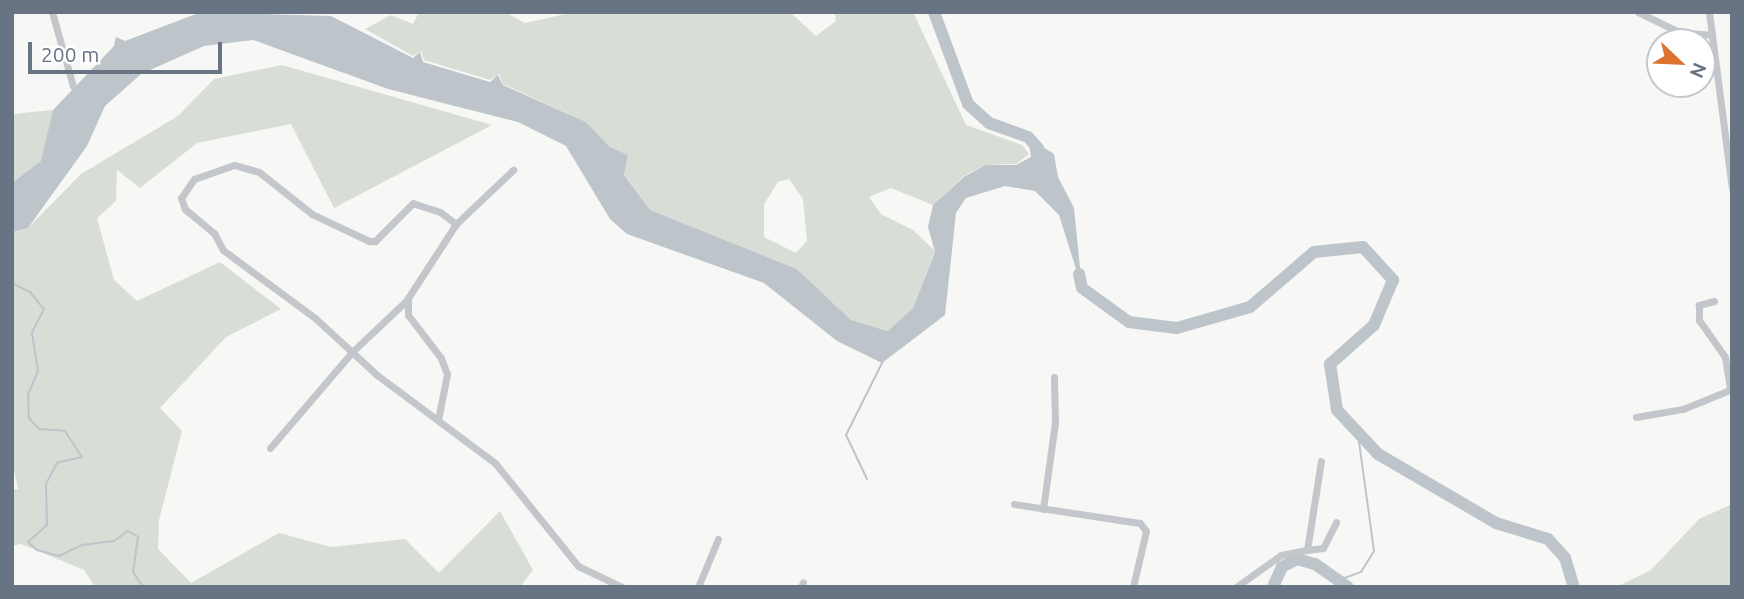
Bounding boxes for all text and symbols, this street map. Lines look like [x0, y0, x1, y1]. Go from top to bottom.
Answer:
scale bar [32, 28, 226, 72]
north arrow [1646, 28, 1716, 98]
text: 200 m [41, 42, 99, 66]
text: N [1686, 60, 1711, 81]

